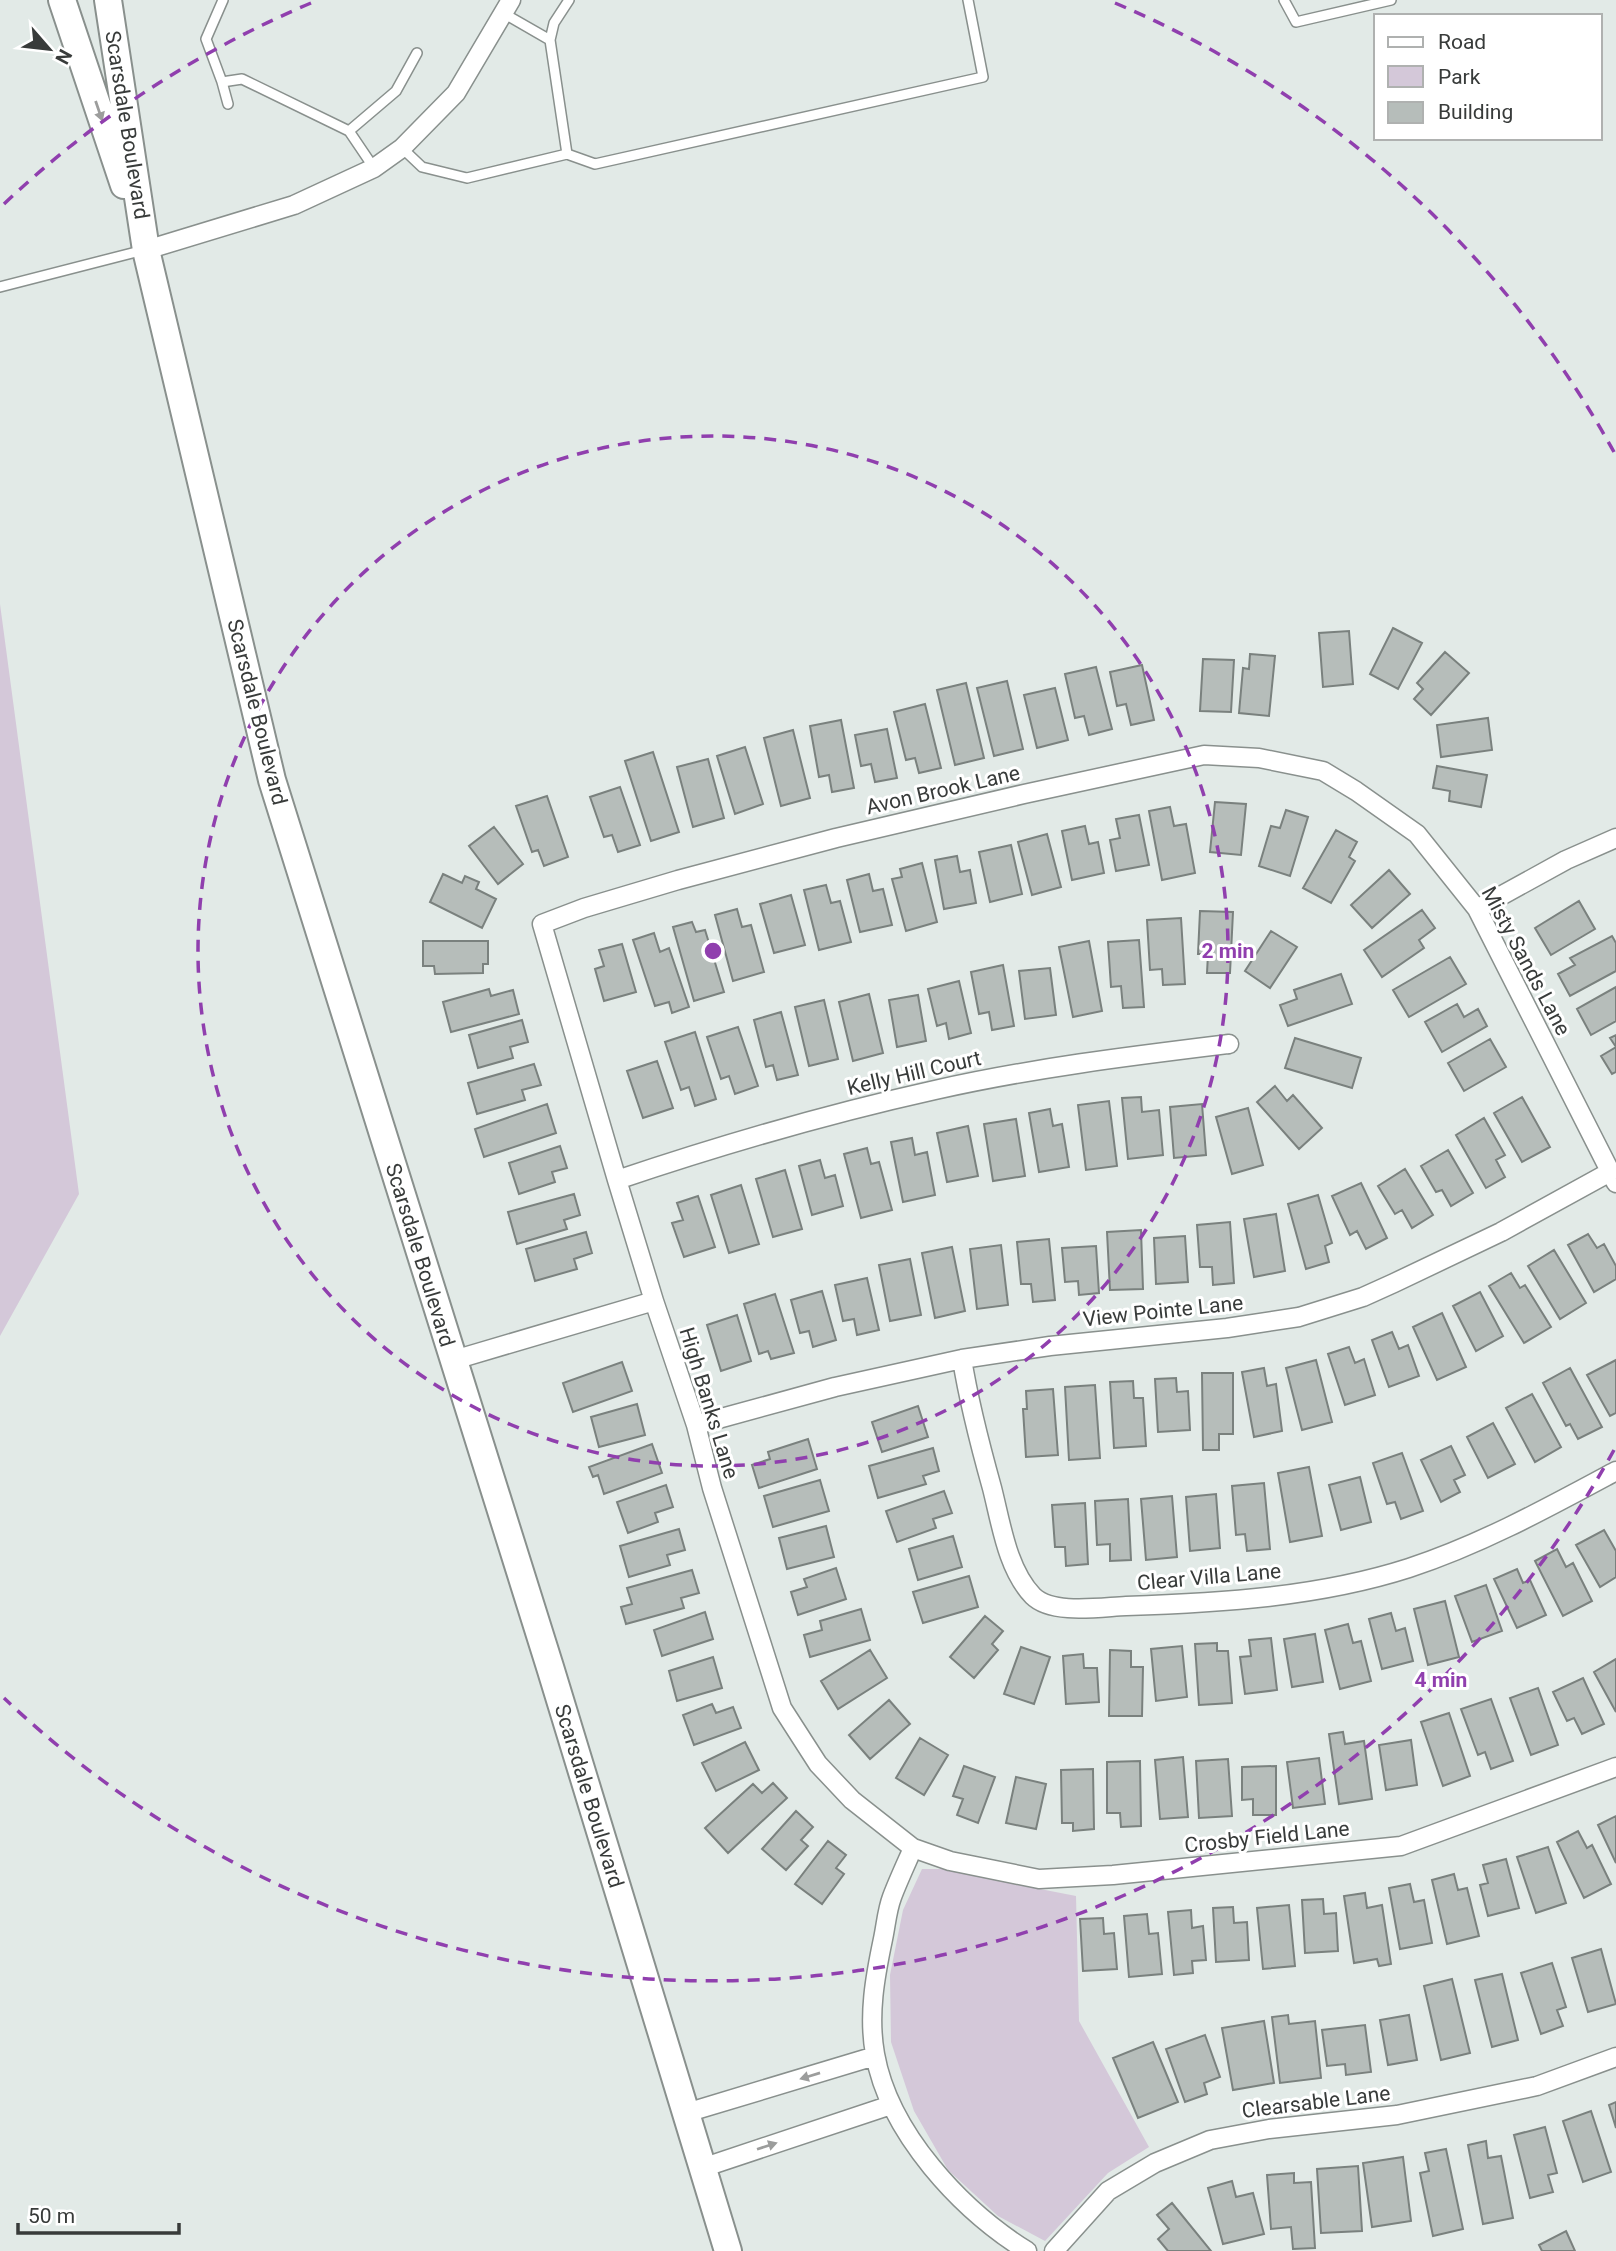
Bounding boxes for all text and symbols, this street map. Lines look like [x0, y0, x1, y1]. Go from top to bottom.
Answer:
north arrow [14, 14, 84, 84]
legend [1374, 14, 1602, 140]
street label: Scarsdale Boulevard [100, 29, 154, 221]
text: Road [1438, 30, 1486, 54]
text: N [50, 45, 77, 68]
text: Park [1438, 65, 1481, 89]
text: Building [1438, 100, 1513, 124]
one-way arrow [94, 101, 105, 122]
street label: Scarsdale Boulevard [222, 617, 292, 807]
street label: Avon Brook Lane [864, 761, 1022, 819]
street label: Misty Sands Lane [1477, 882, 1575, 1040]
centre of rings [701, 939, 725, 963]
text: 2 min [1202, 939, 1254, 963]
street label: Kelly Hill Court [845, 1046, 983, 1100]
street label: Scarsdale Boulevard [381, 1160, 459, 1350]
street label: View Pointe Lane [1082, 1291, 1244, 1331]
street label: High Banks Lane [675, 1324, 743, 1482]
street label: Clear Villa Lane [1136, 1559, 1282, 1595]
text: 4 min [1415, 1668, 1467, 1692]
street label: Scarsdale Boulevard [550, 1701, 628, 1891]
street label: Crosby Field Lane [1183, 1816, 1351, 1858]
one-way arrow [799, 2072, 820, 2082]
street label: Clearsable Lane [1240, 2081, 1392, 2123]
one-way arrow [757, 2140, 778, 2151]
scale bar [18, 2192, 178, 2236]
text: 50 m [28, 2204, 75, 2228]

